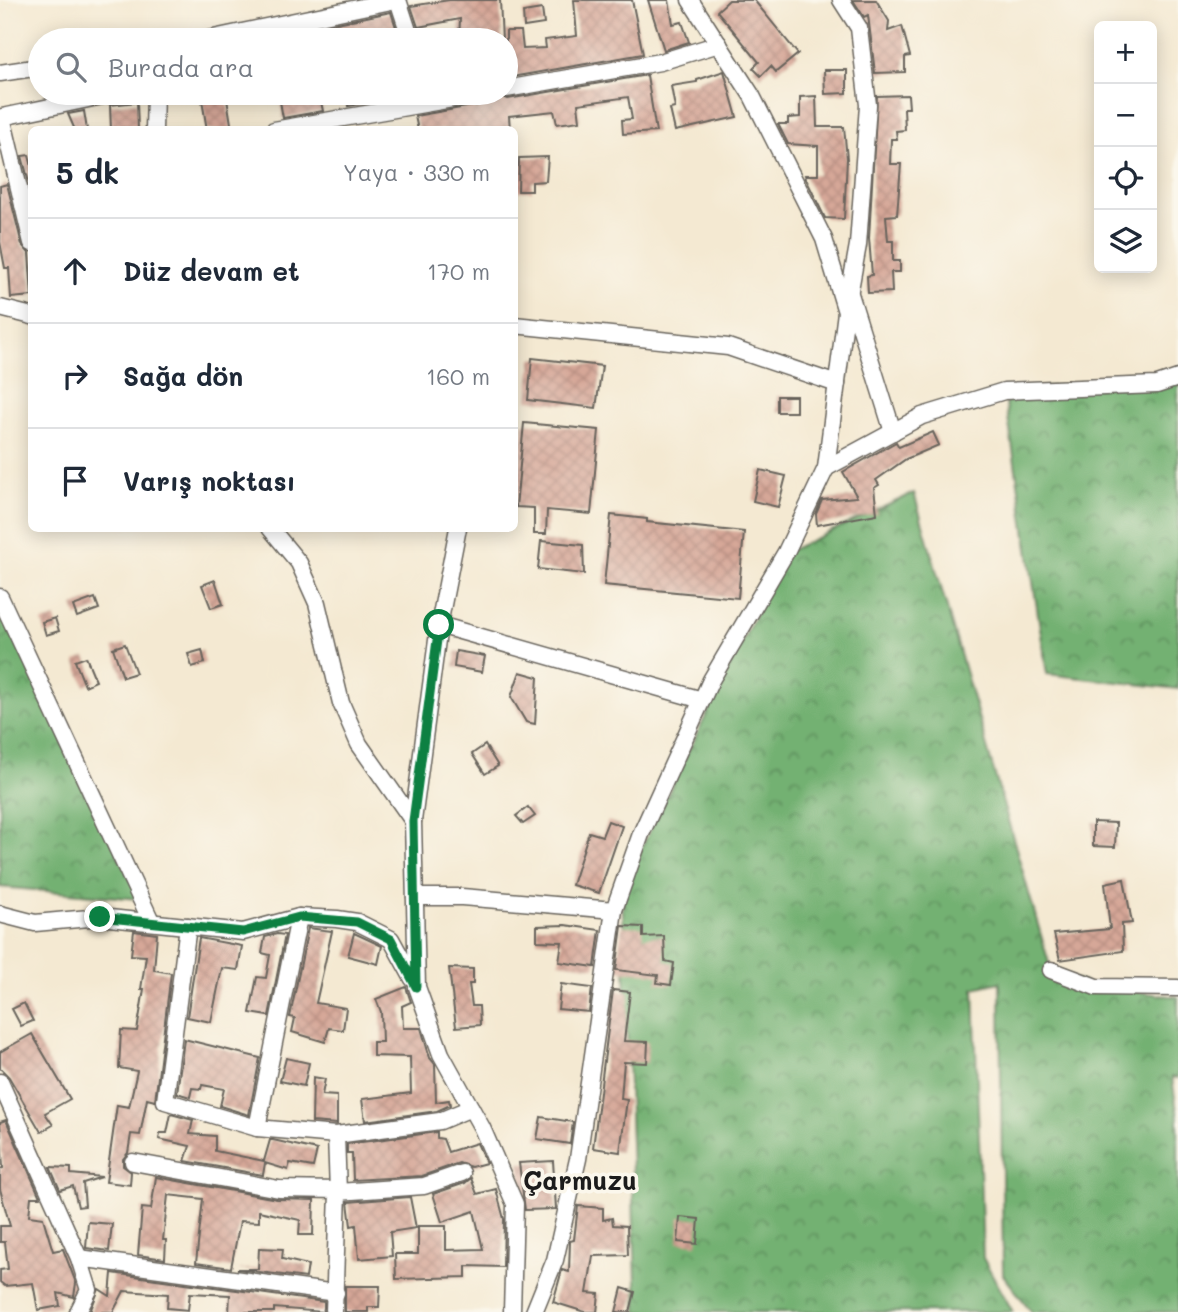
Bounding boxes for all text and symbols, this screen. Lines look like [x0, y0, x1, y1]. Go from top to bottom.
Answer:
map controls [1094, 21, 1157, 273]
button: + [1094, 21, 1157, 84]
search box [28, 28, 518, 105]
icon: search [52, 48, 90, 86]
text: Burada ara [108, 50, 254, 84]
button: − [1094, 84, 1157, 147]
button: locate [1094, 147, 1157, 210]
text: 5 dk [56, 152, 119, 192]
text: Yaya · 330 m [343, 157, 490, 187]
button: layers [1094, 210, 1157, 273]
icon: ahead [56, 252, 94, 290]
text: Düz devam et [123, 254, 300, 288]
text: 170 m [427, 256, 490, 286]
icon: right [56, 357, 94, 395]
text: Sağa dön [123, 359, 243, 393]
text: 160 m [426, 361, 490, 391]
icon: arrive [56, 462, 94, 500]
text: Varış noktası [123, 464, 296, 498]
route start [423, 609, 454, 640]
route end [84, 901, 115, 932]
district label: Çarmuzu [523, 1163, 637, 1197]

